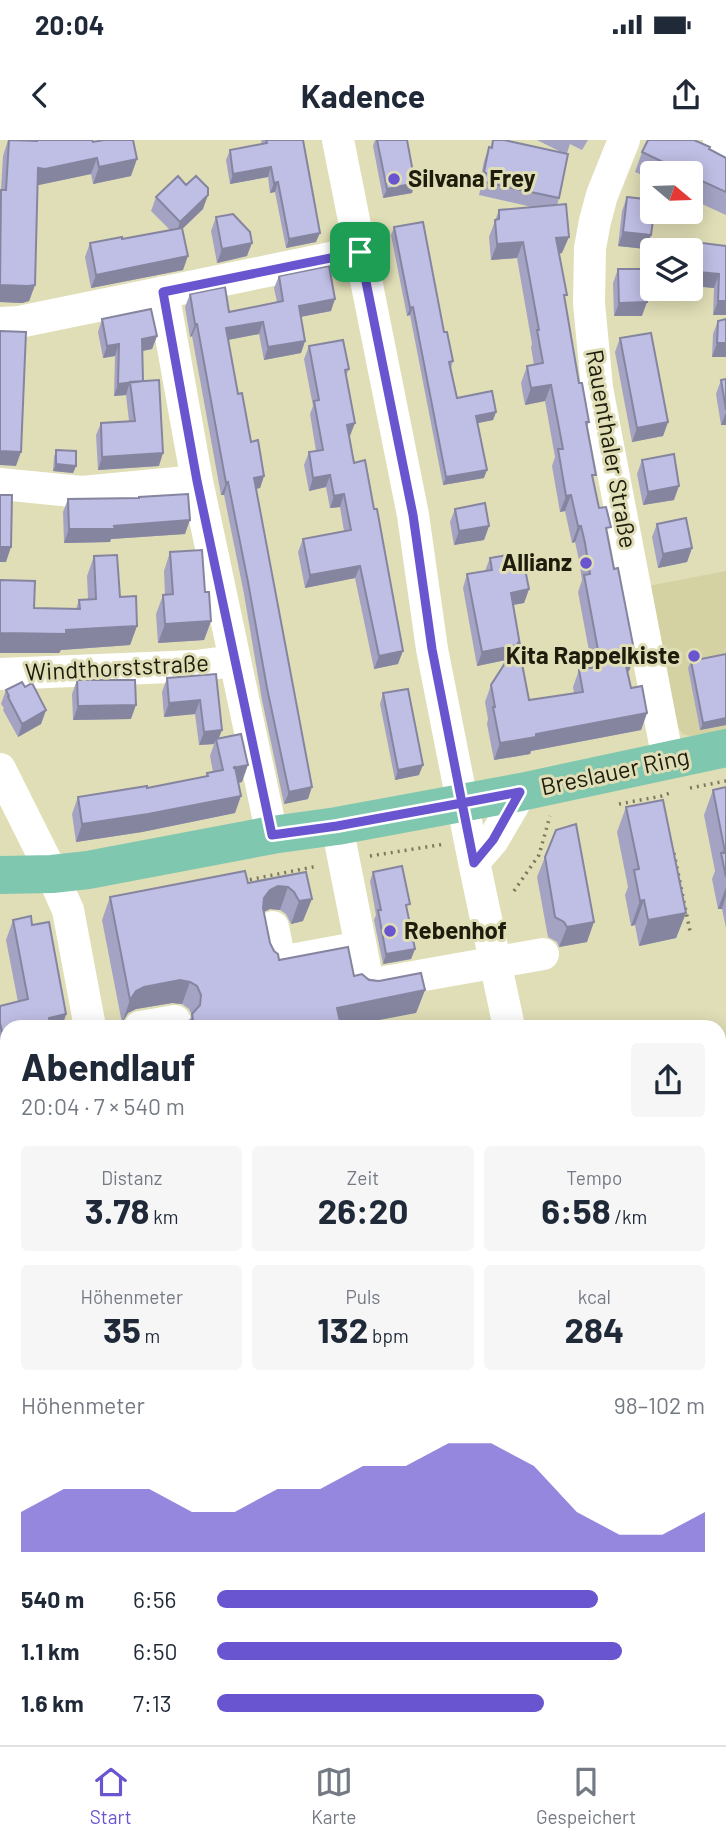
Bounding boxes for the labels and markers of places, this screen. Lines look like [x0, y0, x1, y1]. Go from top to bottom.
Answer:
place label: Silvana Frey [408, 163, 536, 192]
marker: Silvana Frey [386, 171, 402, 187]
pin [330, 222, 390, 282]
place label: Allianz [501, 547, 572, 576]
marker: Allianz [578, 555, 594, 571]
place label: Kita Rappelkiste [506, 640, 680, 669]
marker: Kita Rappelkiste [686, 648, 702, 664]
place label: Rebenhof [404, 915, 507, 944]
marker: Rebenhof [382, 923, 398, 939]

